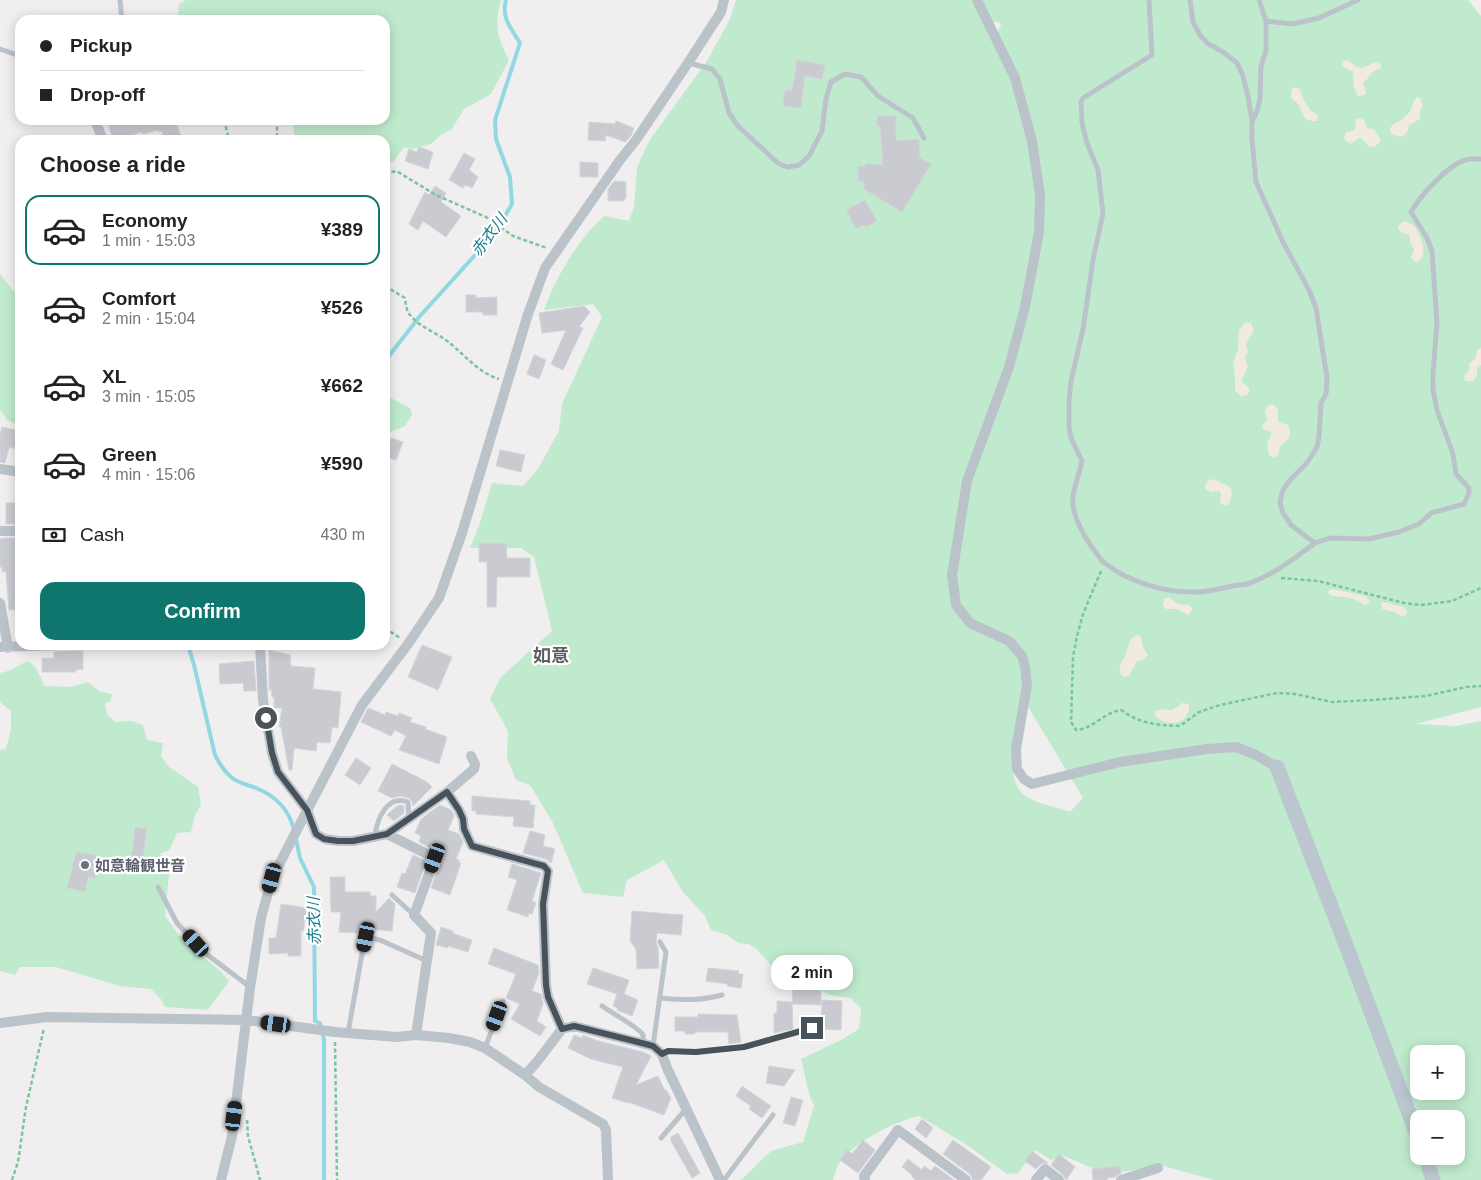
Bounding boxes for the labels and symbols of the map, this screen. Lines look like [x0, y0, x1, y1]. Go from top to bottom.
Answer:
water label: 赤衣川 [468, 209, 511, 259]
district label: 如意 [533, 646, 569, 666]
route start [255, 707, 277, 729]
car [422, 841, 447, 875]
place label: 如意輪観世音 [95, 857, 185, 874]
marker: 如意輪観世音 [79, 859, 91, 871]
car [260, 862, 283, 894]
water label: 赤衣川 [305, 895, 323, 945]
car [355, 921, 376, 953]
car [180, 927, 211, 959]
callout: 2 min [771, 956, 853, 990]
car [484, 999, 509, 1033]
car [260, 1014, 291, 1034]
route end [801, 1017, 823, 1039]
car [224, 1100, 243, 1132]

